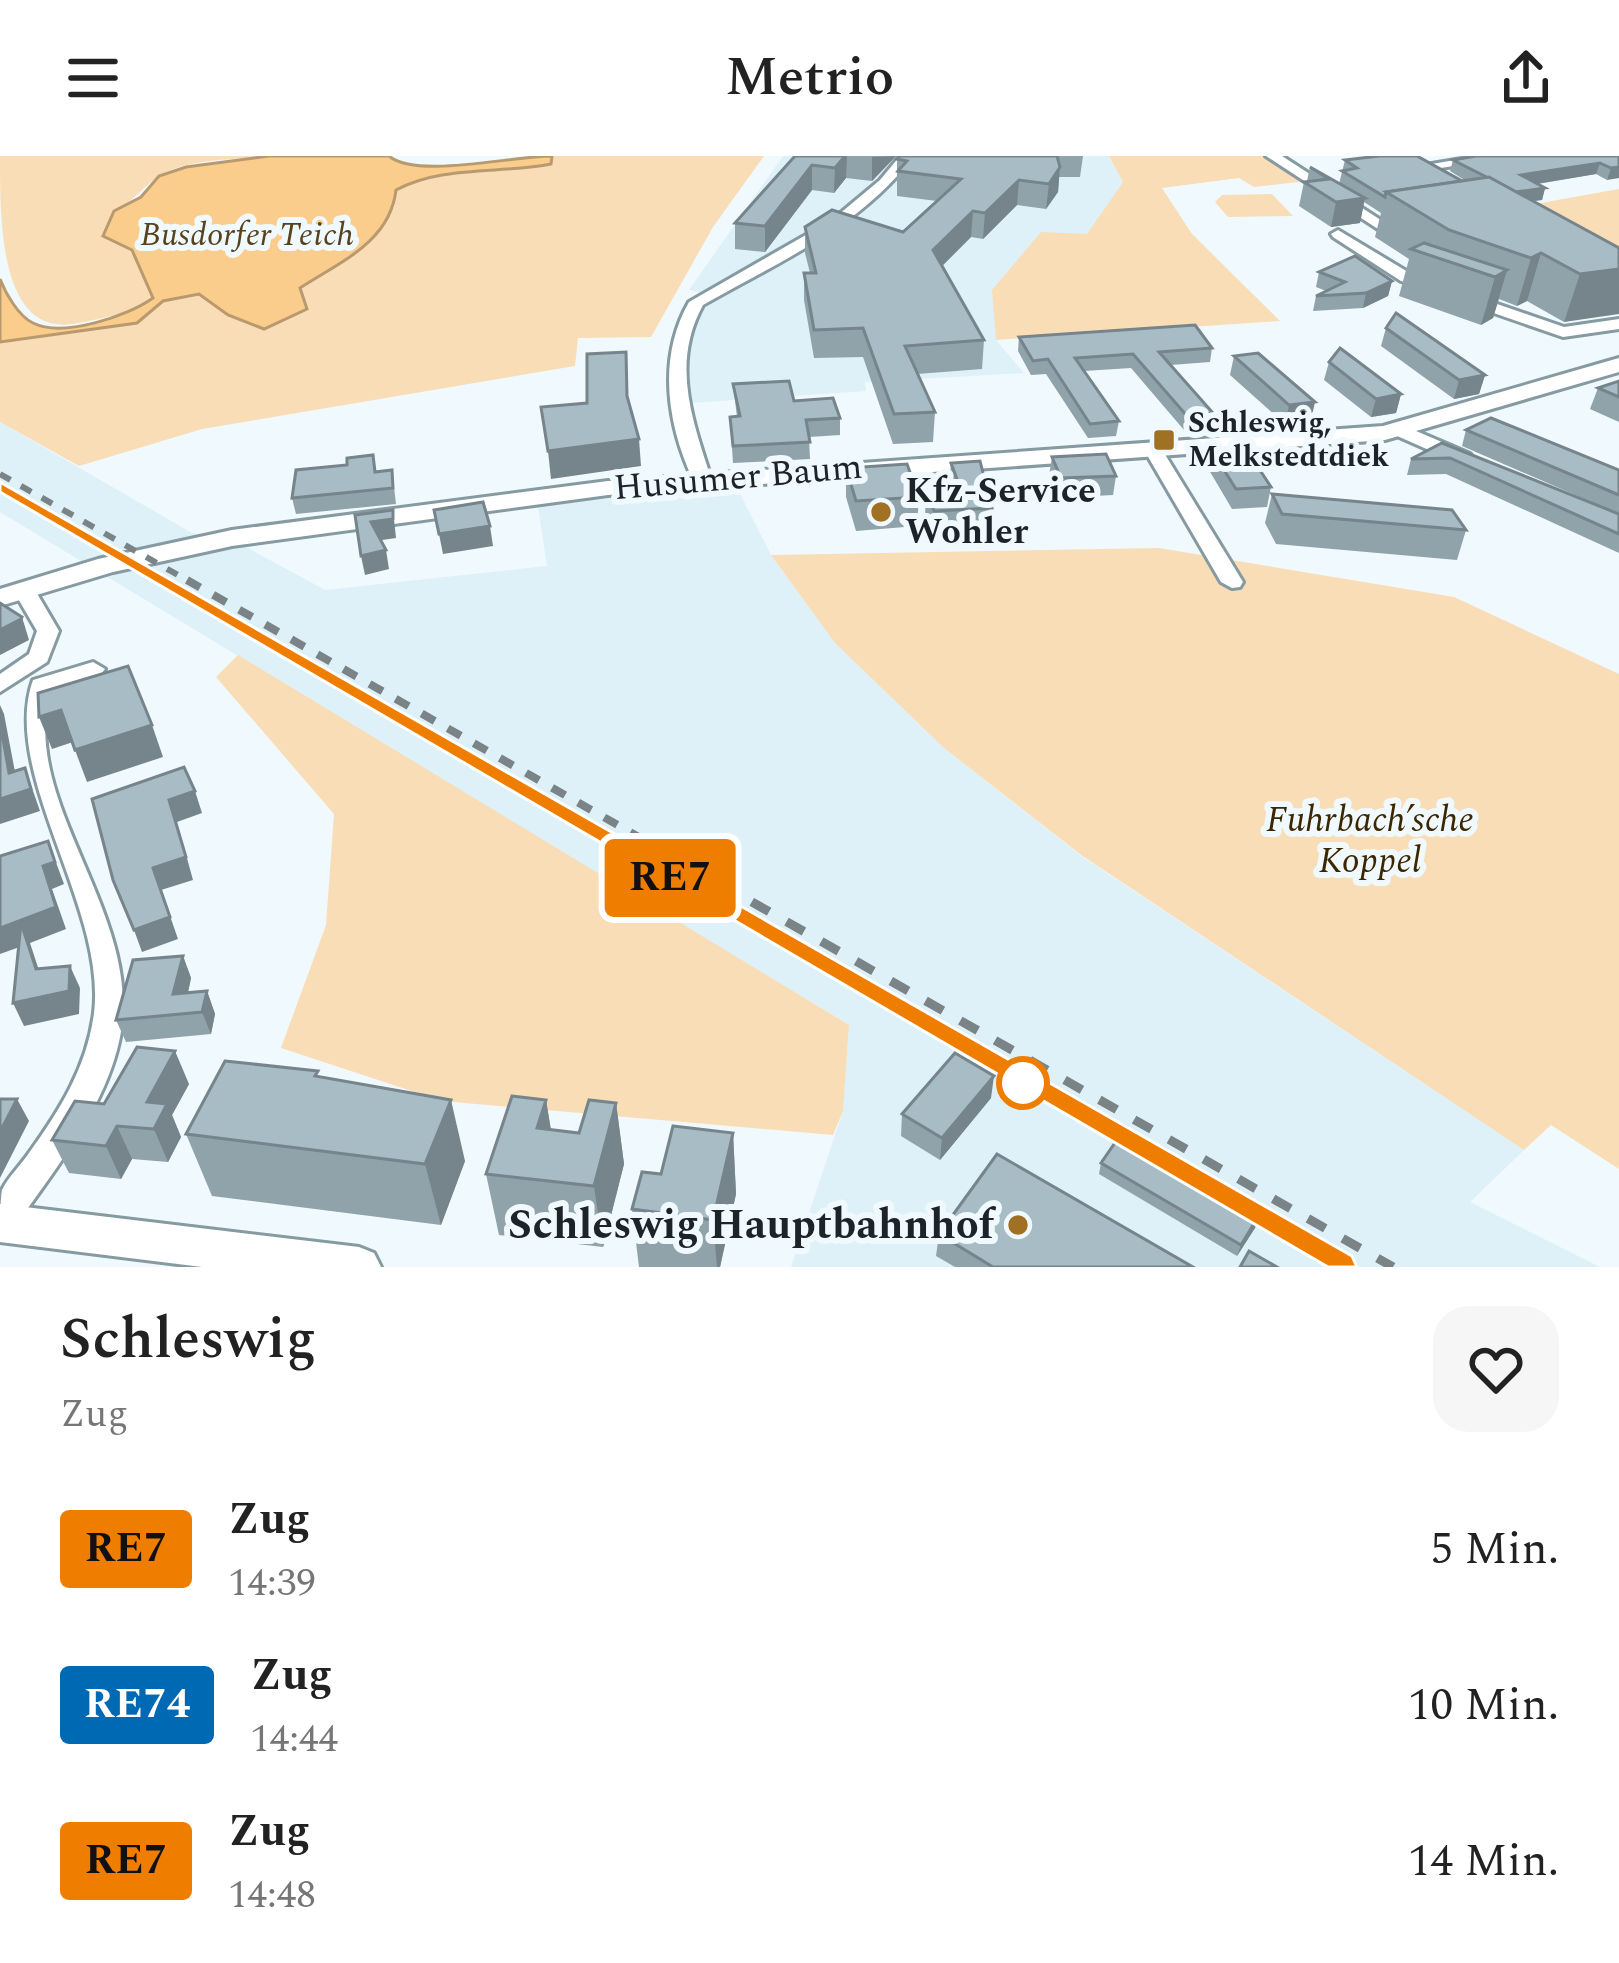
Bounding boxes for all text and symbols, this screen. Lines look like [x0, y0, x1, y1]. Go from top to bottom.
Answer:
text: Metrio [725, 37, 894, 119]
icon: menu [60, 45, 126, 111]
icon: share [1493, 45, 1559, 111]
water label: Busdorfer Teich [140, 210, 354, 260]
place label: Schleswig, Melkstedtdiek [1188, 400, 1389, 480]
marker: Schleswig, Melkstedtdiek [1151, 427, 1177, 453]
street label: Husumer Baum [611, 440, 865, 516]
place label: Kfz-Service Wohler [905, 464, 1096, 560]
marker: Kfz-Service Wohler [868, 499, 894, 525]
park label: Fuhrbach’sche Koppel [1266, 793, 1474, 889]
line badge: RE7 [601, 839, 739, 917]
text: RE7 [629, 846, 711, 909]
unlabelled marker [998, 1058, 1048, 1108]
place label: Schleswig Hauptbahnhof [508, 1194, 996, 1257]
marker: Schleswig Hauptbahnhof [1005, 1212, 1031, 1238]
text: Schleswig [60, 1297, 317, 1383]
button: heart [1433, 1306, 1559, 1432]
text: Zug [60, 1385, 128, 1444]
text: Zug [228, 1485, 310, 1554]
text: 5 Min. [1431, 1515, 1559, 1584]
text: RE7 [85, 1517, 167, 1580]
text: 14:39 [228, 1554, 316, 1613]
text: Zug [250, 1641, 333, 1710]
text: 10 Min. [1408, 1671, 1559, 1740]
text: RE74 [84, 1673, 190, 1736]
text: 14:44 [250, 1710, 338, 1769]
text: Zug [228, 1797, 310, 1866]
text: 14 Min. [1408, 1827, 1559, 1896]
text: RE7 [85, 1829, 167, 1892]
text: 14:48 [228, 1866, 316, 1925]

